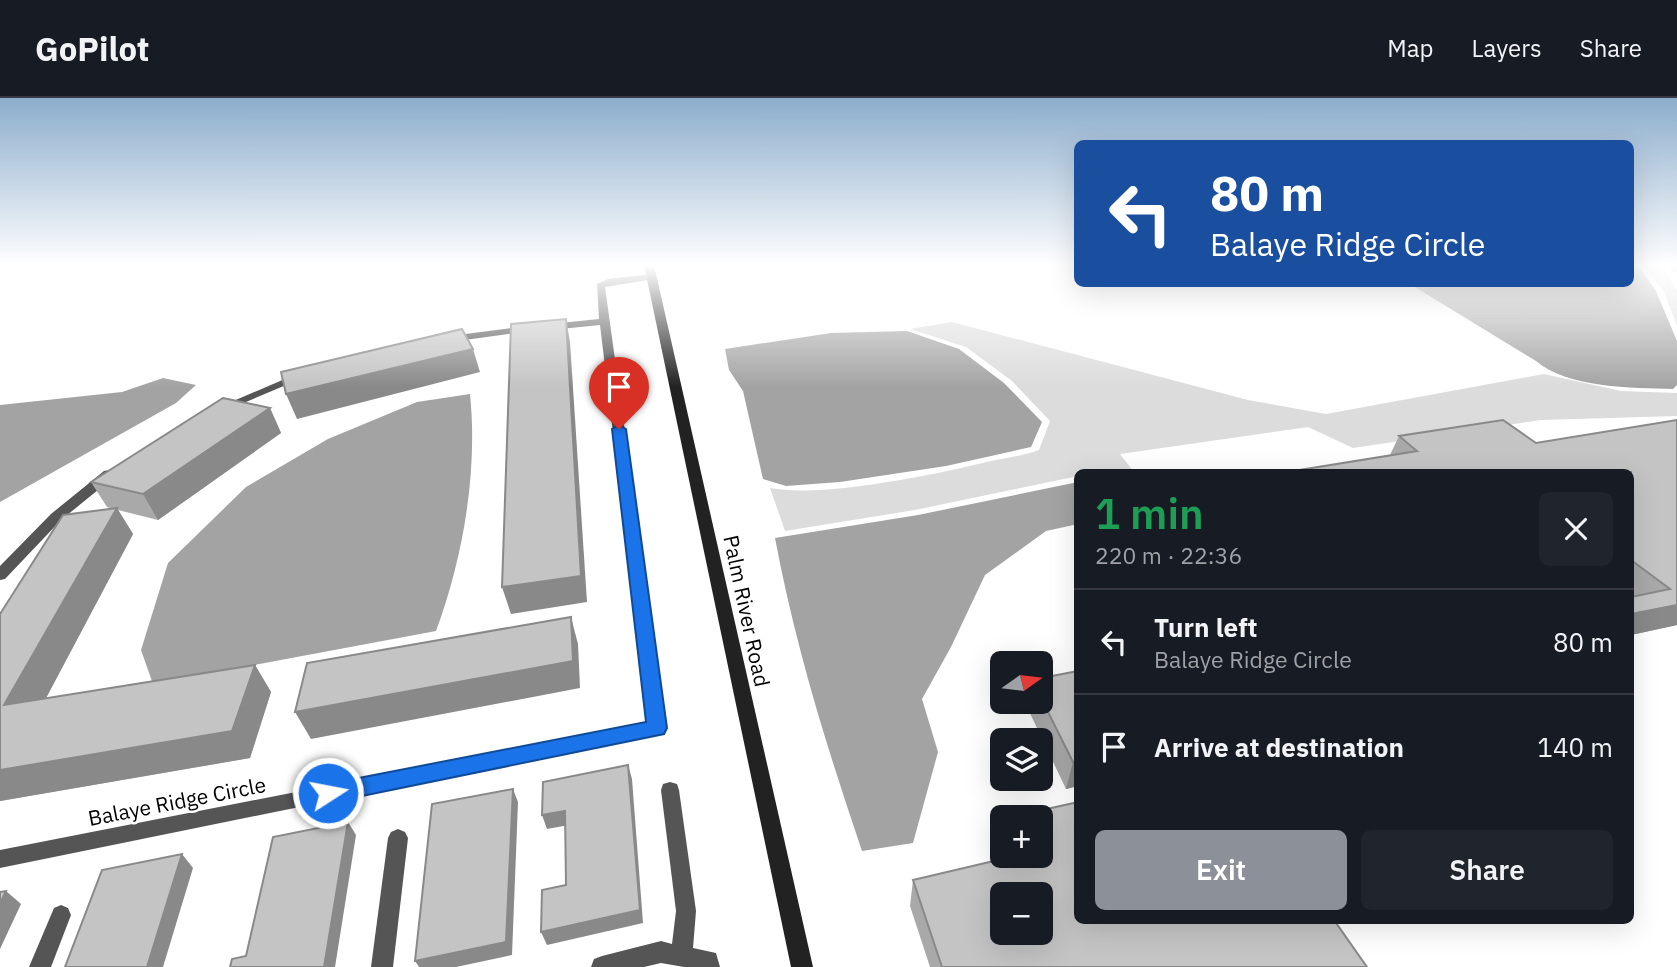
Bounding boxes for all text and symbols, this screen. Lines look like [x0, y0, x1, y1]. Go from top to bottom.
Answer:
text: GoPilot [35, 27, 149, 70]
text: Map [1387, 32, 1434, 64]
text: Layers [1472, 32, 1542, 64]
text: Share [1580, 32, 1642, 64]
text: 80 m [1210, 161, 1324, 224]
icon: left [1095, 168, 1186, 259]
text: Balaye Ridge Circle [1210, 223, 1485, 265]
pin [589, 357, 649, 429]
icon: arrive [600, 368, 638, 406]
text: 1 min [1095, 486, 1204, 541]
button: close [1539, 492, 1613, 566]
street label: Palm River Road [717, 533, 777, 689]
text: 220 m · 22:36 [1095, 540, 1242, 570]
text: Turn left [1154, 610, 1257, 644]
icon: left [1095, 623, 1133, 661]
text: 80 m [1553, 625, 1613, 659]
text: Balaye Ridge Circle [1154, 644, 1352, 674]
north arrow [990, 651, 1054, 714]
map controls [990, 651, 1053, 945]
button: layers [990, 728, 1053, 791]
icon: arrive [1095, 728, 1133, 766]
text: Arrive at destination [1154, 730, 1404, 764]
text: 140 m [1537, 730, 1613, 764]
position arrow [291, 756, 365, 830]
street label: Balaye Ridge Circle [85, 770, 268, 832]
button: + [990, 805, 1053, 868]
button: Exit [1095, 830, 1347, 910]
button: Share [1361, 830, 1613, 910]
button: − [990, 882, 1053, 945]

